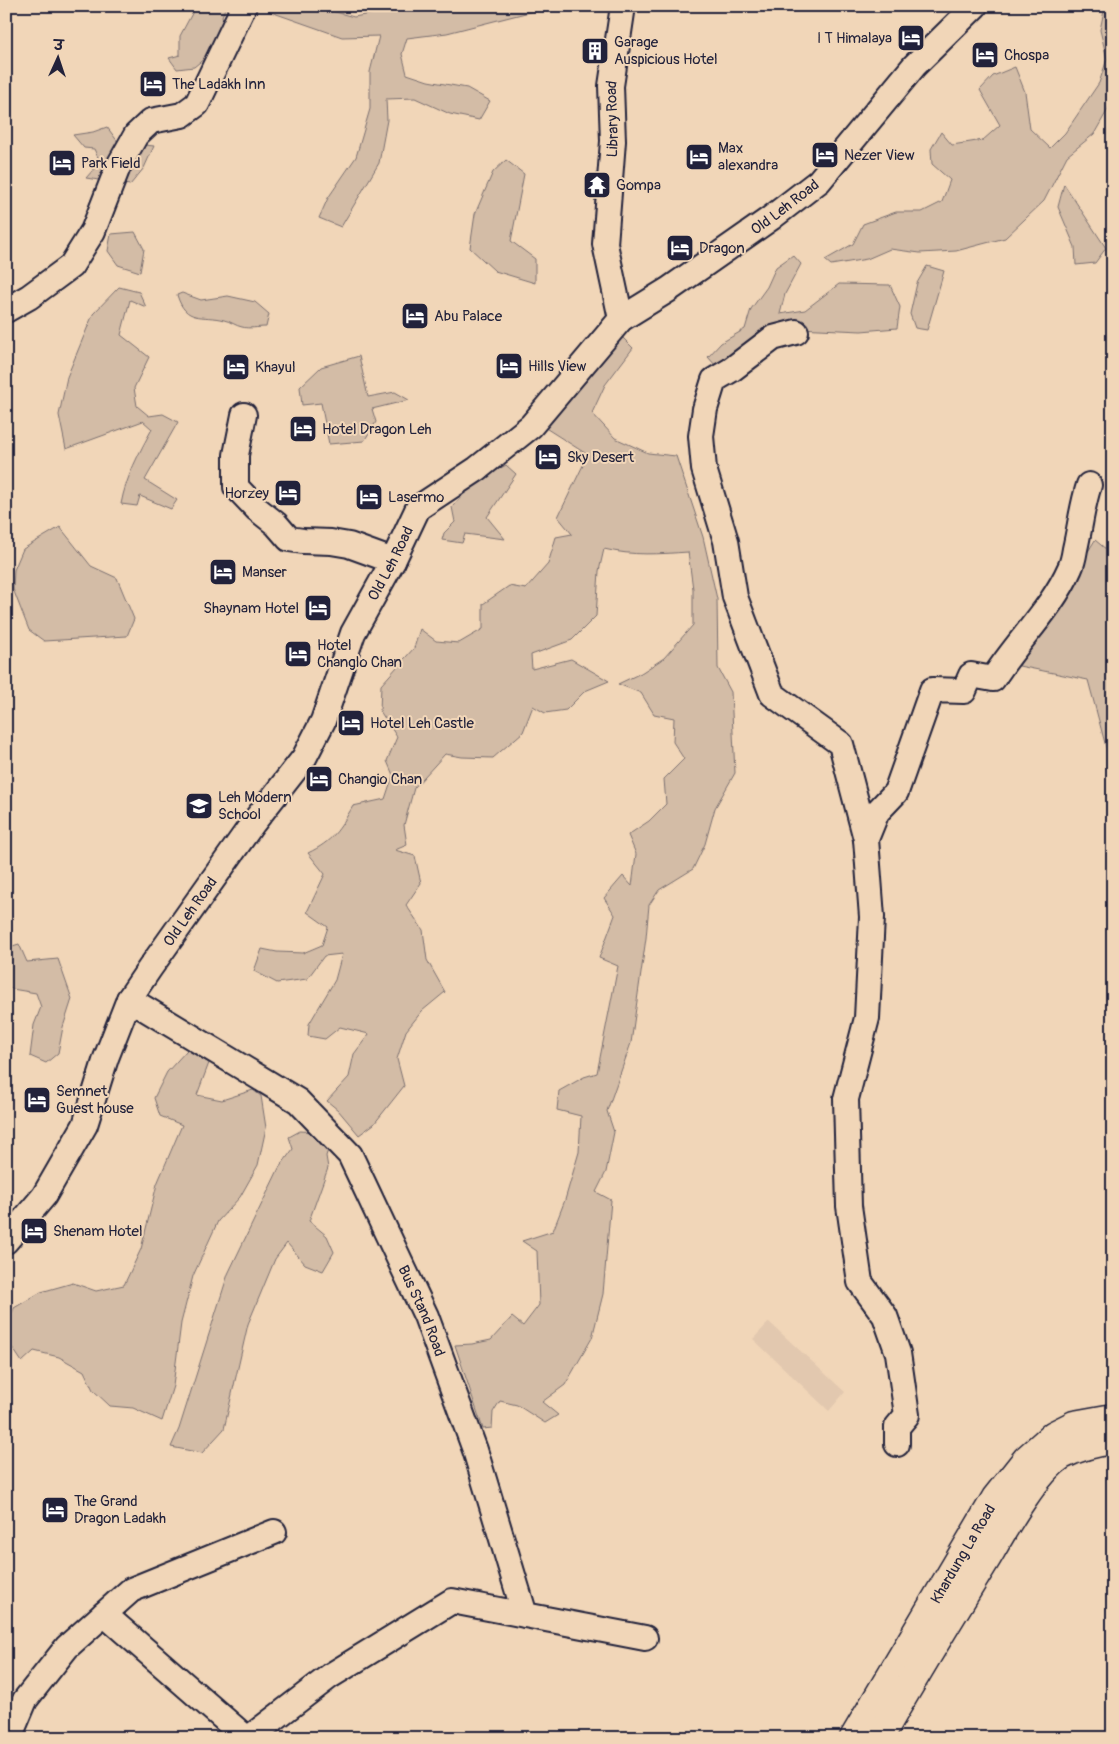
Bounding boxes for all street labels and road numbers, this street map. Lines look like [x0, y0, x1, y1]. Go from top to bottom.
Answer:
street label: Library Road [601, 79, 623, 158]
street label: Old Leh Road [747, 175, 823, 239]
street label: Old Leh Road [363, 523, 417, 604]
street label: Old Leh Road [159, 873, 221, 950]
street label: Bus Stand Road [394, 1262, 449, 1359]
street label: Khardung La Road [926, 1501, 1000, 1607]

